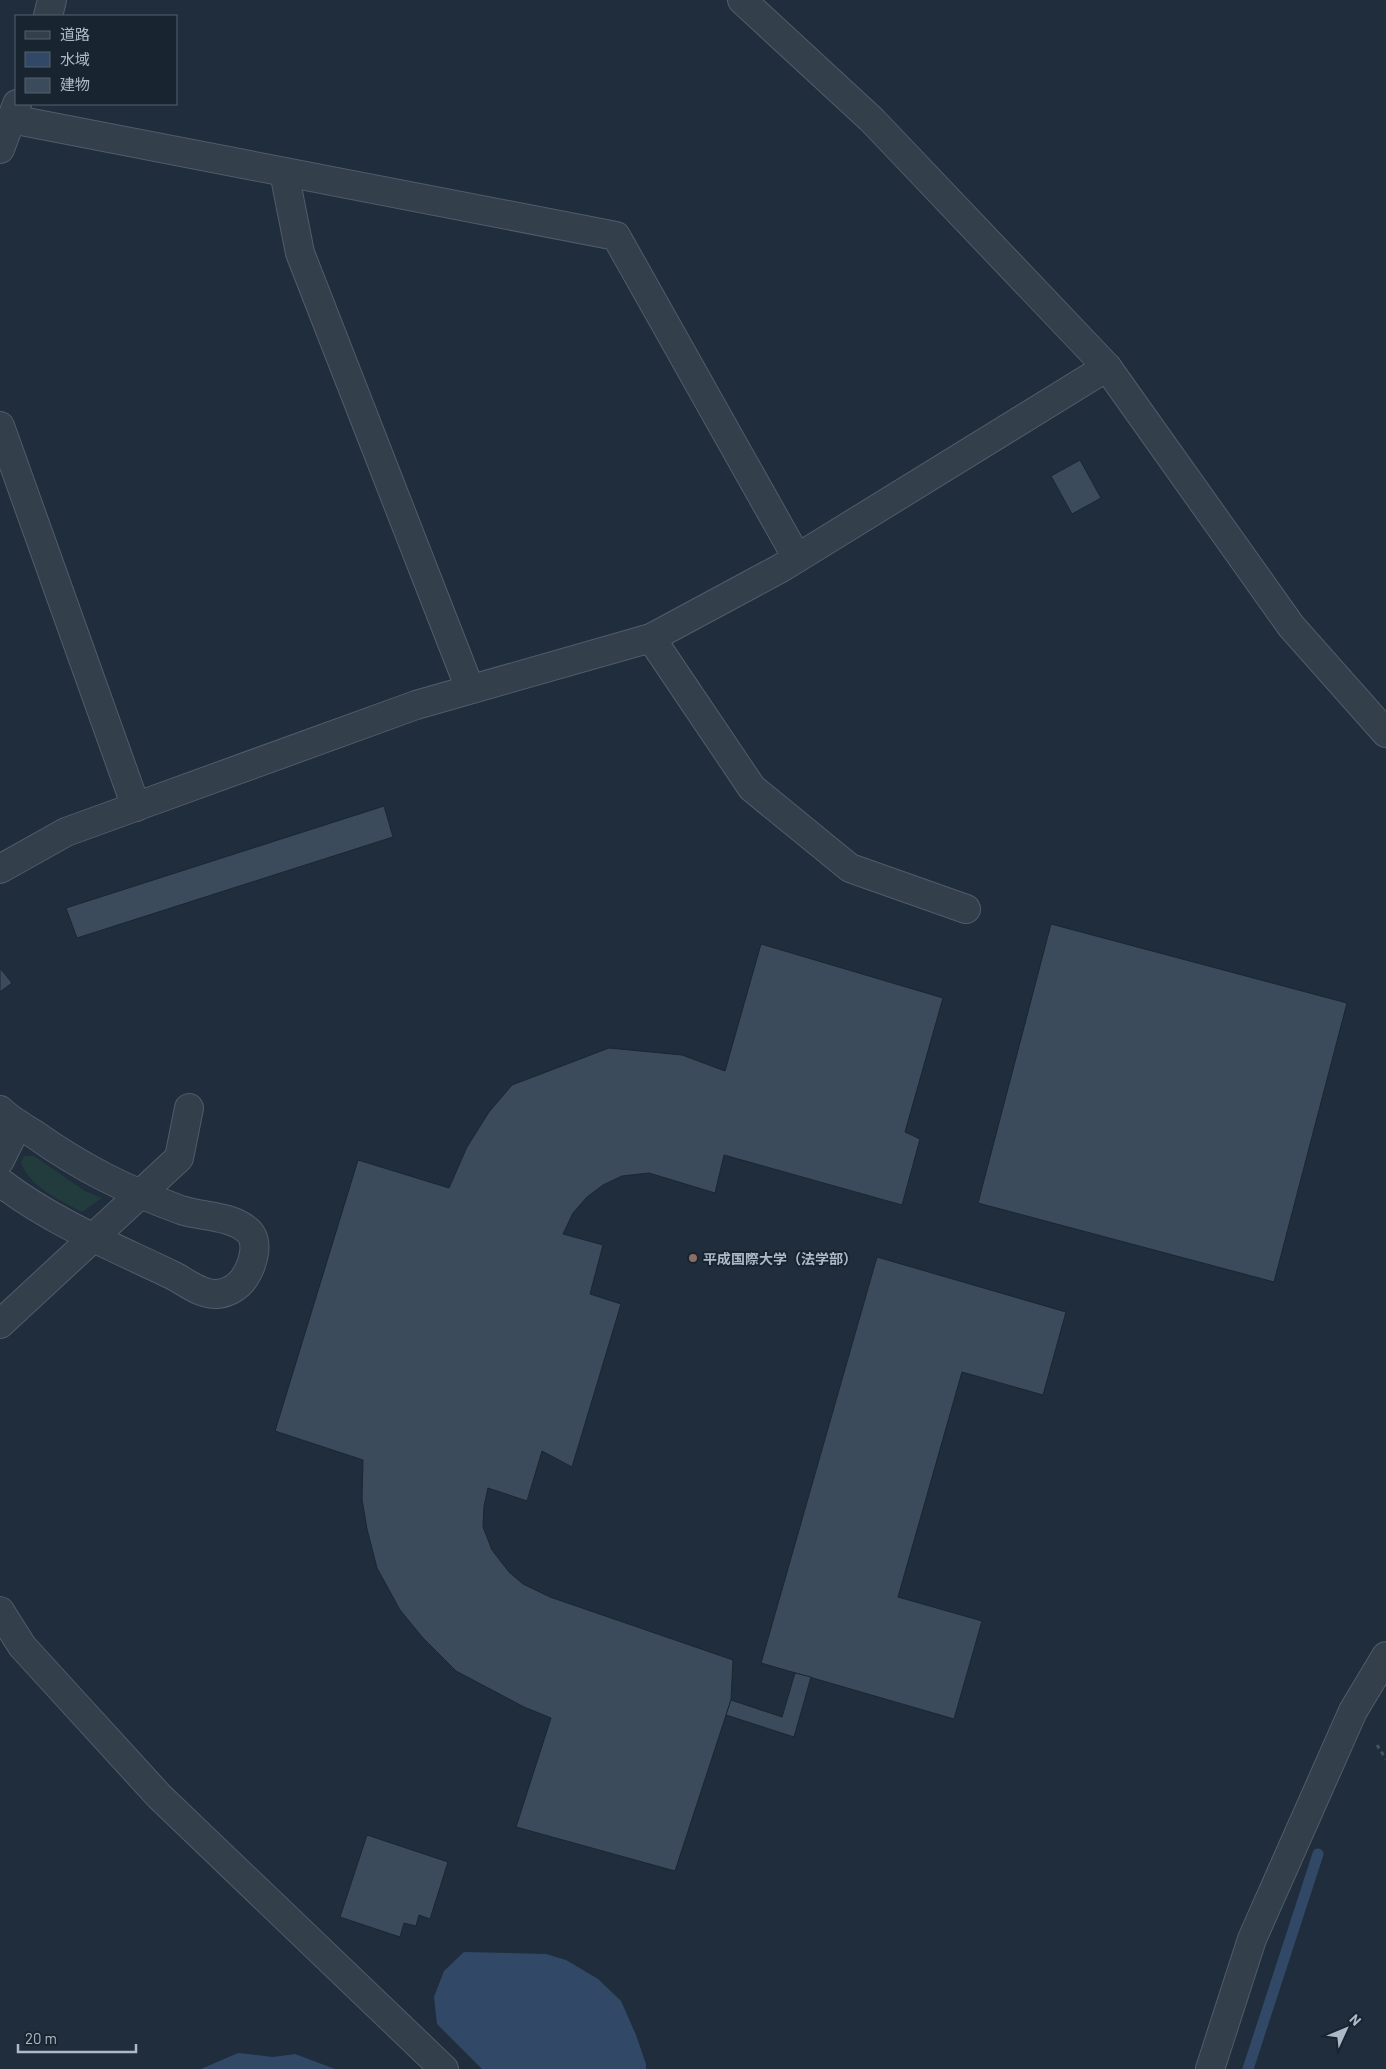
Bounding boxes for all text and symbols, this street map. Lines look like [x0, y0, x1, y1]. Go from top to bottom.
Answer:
legend [15, 15, 178, 105]
text: 道路 [60, 25, 90, 43]
text: 水域 [60, 50, 90, 68]
text: 建物 [60, 75, 90, 93]
place label: 平成国際大学（法学部） [703, 1250, 857, 1267]
marker: 平成国際大学（法学部） [687, 1252, 699, 1264]
north arrow [1321, 2004, 1371, 2054]
text: N [1346, 2010, 1365, 2029]
scale bar [18, 2022, 135, 2054]
text: 20 m [25, 2029, 57, 2047]

